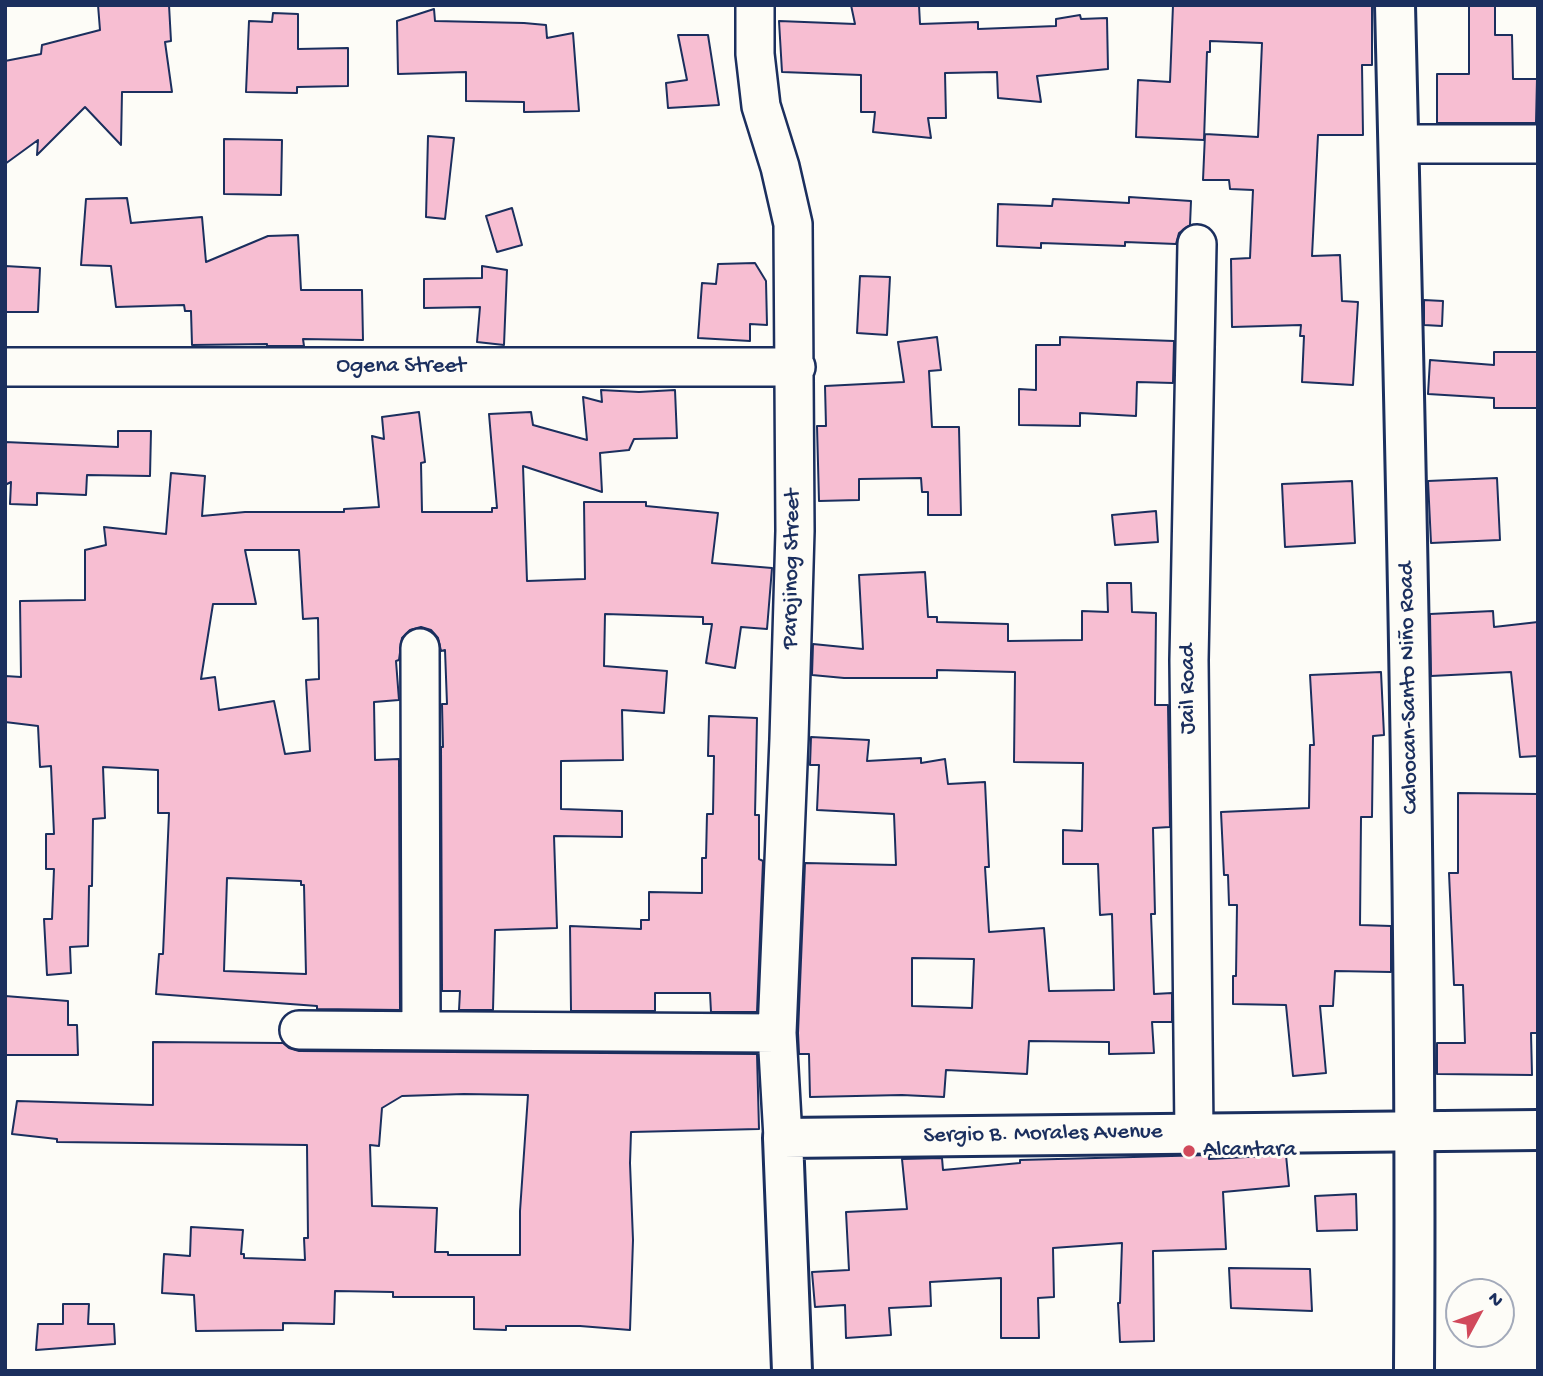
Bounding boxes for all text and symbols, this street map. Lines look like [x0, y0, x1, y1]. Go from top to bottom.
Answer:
street label: Ogena Street [336, 353, 466, 381]
street label: Parojinog Street [778, 489, 808, 649]
street label: Caloocan-Santo Niño Road [1394, 561, 1426, 815]
street label: Jail Road [1175, 644, 1203, 734]
street label: Sergio B. Morales Avenue [923, 1119, 1163, 1151]
place label: Alcantara [1203, 1137, 1296, 1165]
marker: Alcantara [1181, 1143, 1197, 1159]
north arrow [1445, 1278, 1515, 1348]
text: N [1482, 1288, 1507, 1312]

